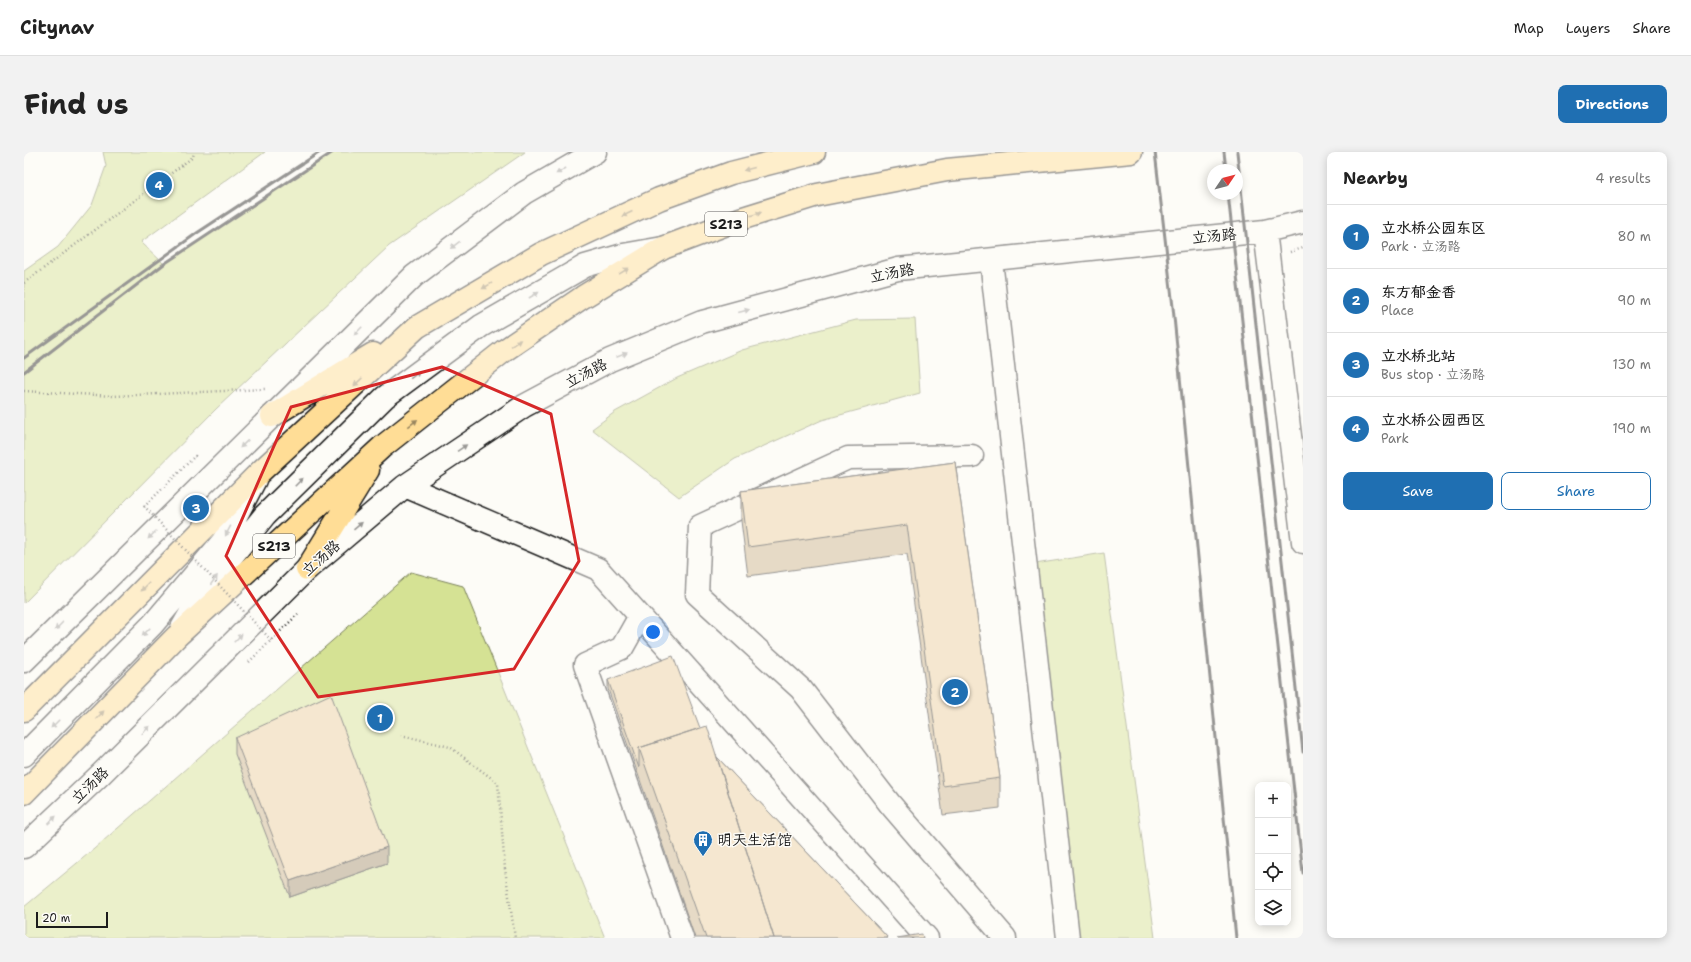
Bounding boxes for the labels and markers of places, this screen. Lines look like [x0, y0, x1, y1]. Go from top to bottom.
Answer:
pin: 4 [146, 170, 172, 200]
pin: 3 [183, 493, 209, 523]
pin: 2 [942, 677, 968, 707]
pin: 1 [367, 703, 393, 733]
building icon: 明天生活馆 [692, 829, 714, 857]
place label: 明天生活馆 [717, 830, 792, 850]

